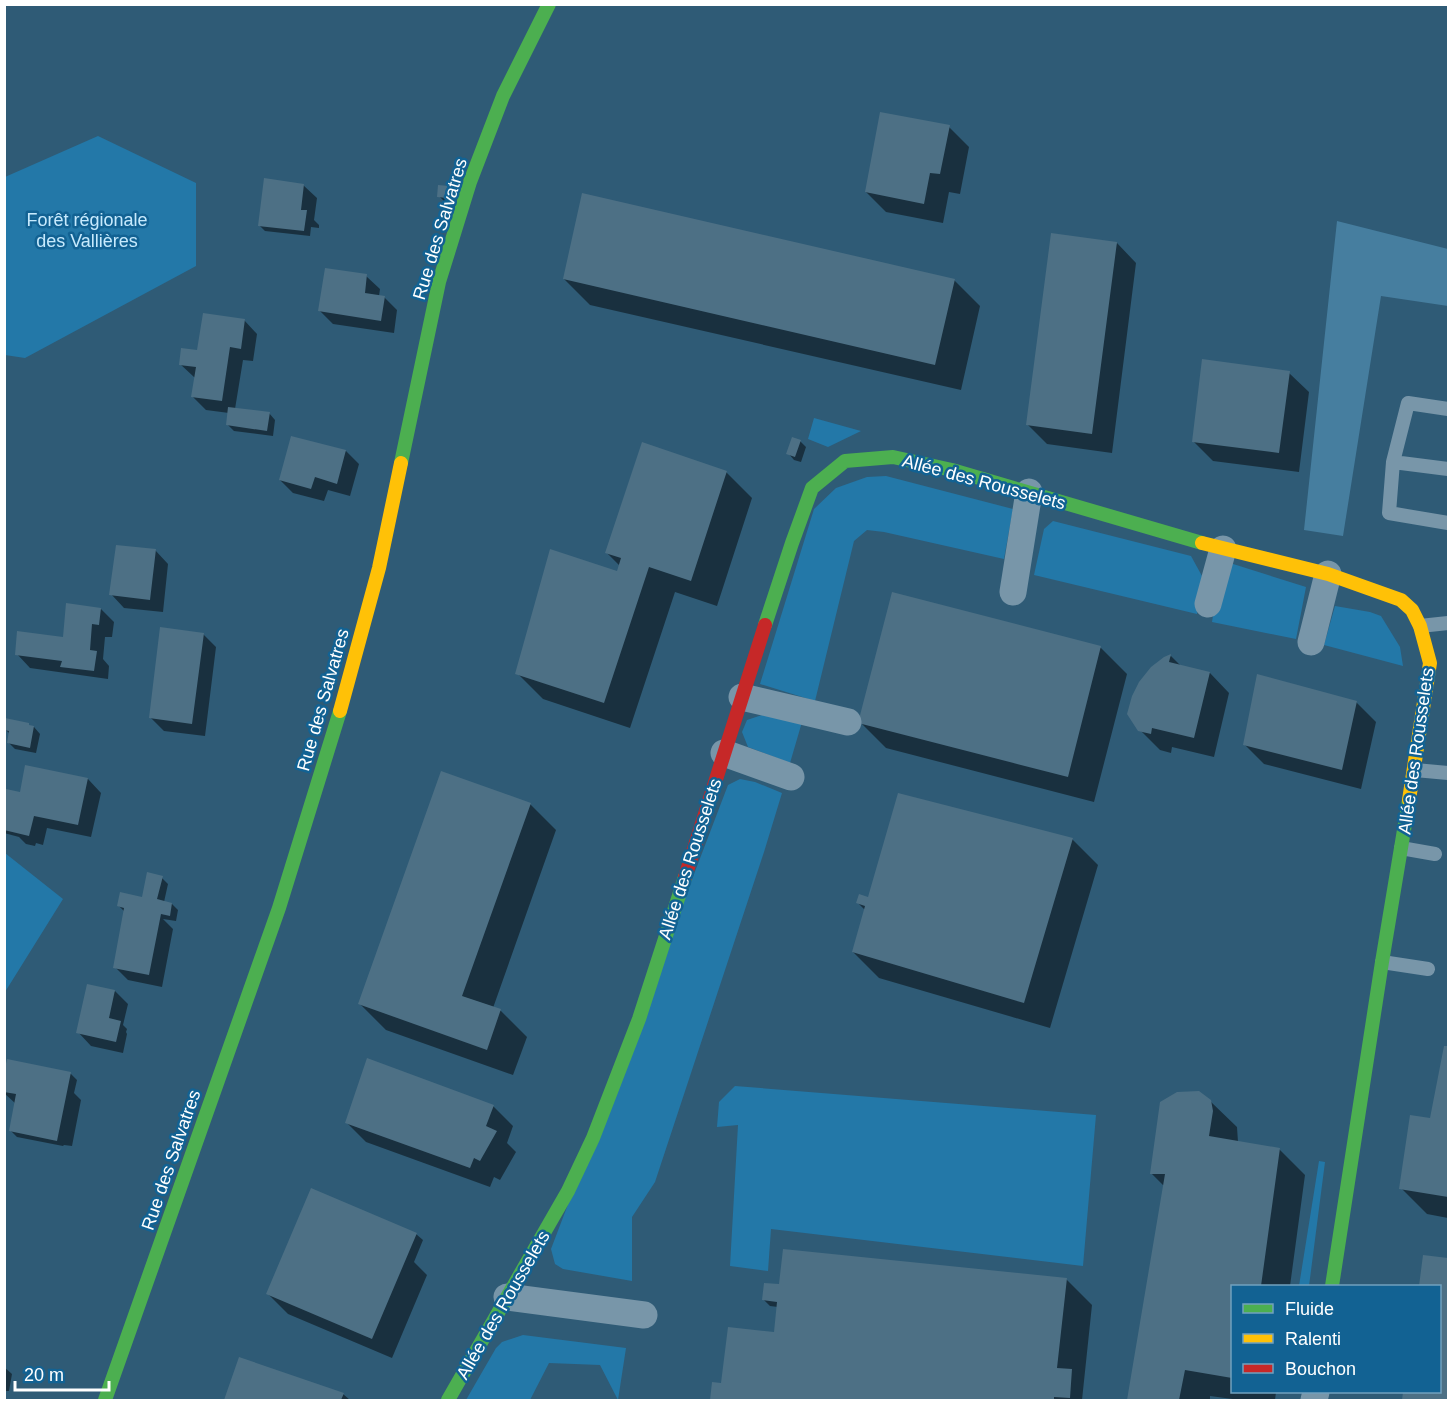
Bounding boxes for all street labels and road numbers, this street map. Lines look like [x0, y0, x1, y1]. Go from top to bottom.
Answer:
street label: Rue des Salvatres [409, 156, 471, 302]
street label: Allée des Rousselets [900, 451, 1068, 513]
street label: Rue des Salvatres [293, 627, 353, 773]
street label: Allée des Rousselets [1394, 666, 1438, 836]
street label: Allée des Rousselets [655, 776, 725, 942]
street label: Rue des Salvatres [138, 1087, 204, 1233]
street label: Allée des Rousselets [452, 1227, 554, 1383]

